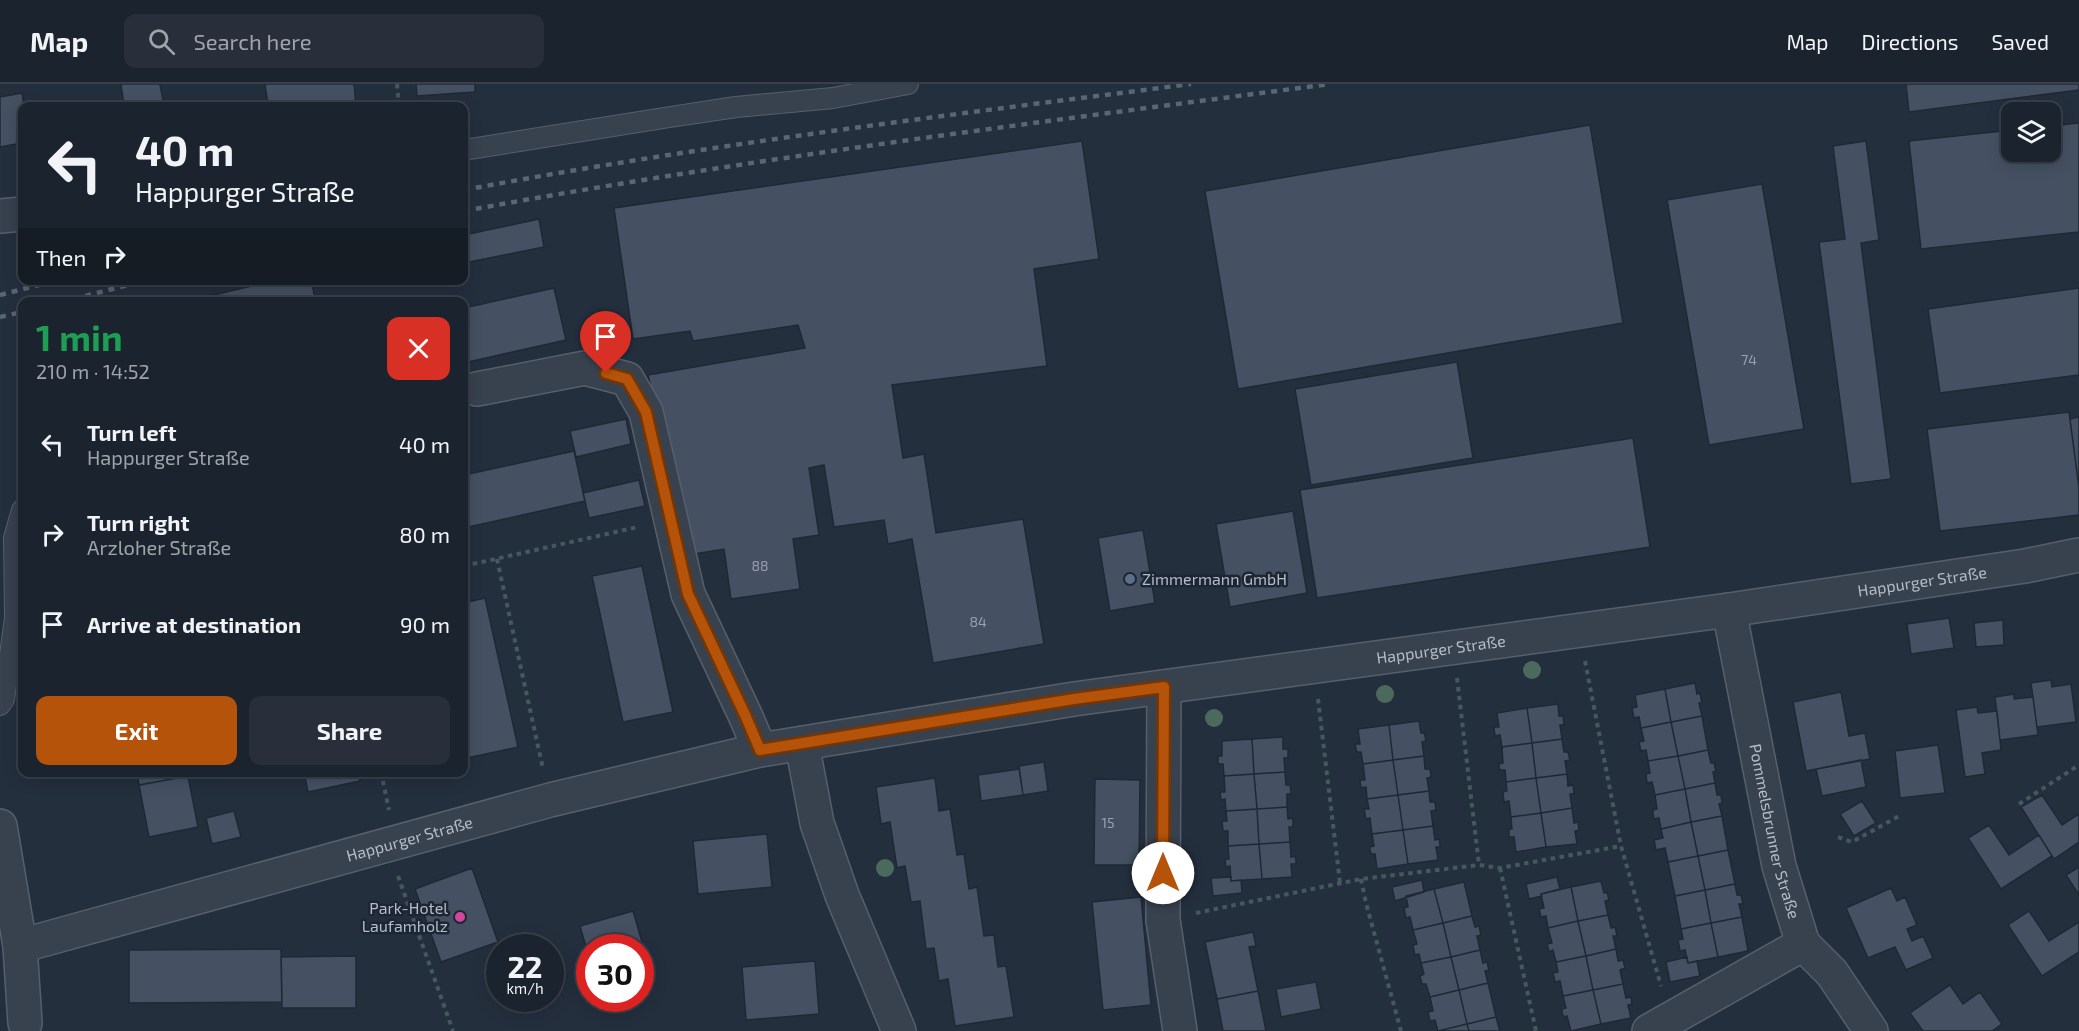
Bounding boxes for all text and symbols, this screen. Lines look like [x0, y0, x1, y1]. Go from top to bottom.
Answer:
search box [124, 14, 544, 68]
text: Map [30, 24, 88, 58]
icon: search [145, 25, 178, 58]
text: Search here [193, 28, 312, 54]
text: Map [1786, 29, 1829, 54]
text: Directions [1862, 29, 1958, 54]
text: Saved [1991, 29, 2049, 54]
map controls [2001, 102, 2061, 162]
button: layers [2001, 102, 2061, 162]
text: 40 m [135, 124, 234, 174]
icon: left [36, 126, 114, 204]
text: Happurger Straße [135, 175, 355, 207]
icon: right [98, 240, 131, 273]
text: Then [36, 244, 86, 270]
pin [580, 311, 631, 373]
text: 1 min [36, 315, 123, 358]
button: close [387, 317, 450, 380]
icon: arrive [589, 320, 622, 353]
house number: 74 [1741, 351, 1757, 368]
text: 210 m · 14:52 [36, 359, 150, 383]
text: Turn left [87, 419, 176, 445]
icon: left [36, 428, 69, 461]
text: 40 m [399, 431, 450, 457]
text: Happurger Straße [87, 445, 250, 469]
text: Turn right [87, 509, 189, 535]
icon: right [36, 518, 69, 551]
text: 80 m [399, 521, 450, 547]
text: Arzloher Straße [87, 535, 231, 559]
house number: 88 [752, 557, 769, 574]
street label: Happurger Straße [1856, 562, 1988, 600]
place label: Zimmermann GmbH [1142, 569, 1287, 588]
marker: Zimmermann GmbH [1123, 572, 1137, 586]
icon: arrive [36, 608, 69, 641]
text: Arrive at destination [87, 611, 301, 637]
text: 90 m [400, 611, 450, 637]
house number: 84 [969, 613, 987, 630]
street label: Happurger Straße [1375, 630, 1507, 667]
button: Exit [36, 696, 237, 765]
button: Share [249, 696, 450, 765]
street label: Pommelsbrunner Straße [1746, 742, 1805, 921]
street label: Happurger Straße [344, 812, 475, 865]
house number: 15 [1101, 814, 1115, 831]
position arrow [1131, 841, 1195, 905]
place label: Park-Hotel Laufamholz [362, 898, 448, 935]
marker: Park-Hotel Laufamholz [453, 910, 467, 924]
speed limit sign: 30 [576, 934, 654, 1012]
text: 22 [508, 948, 542, 984]
text: km/h [506, 979, 544, 997]

